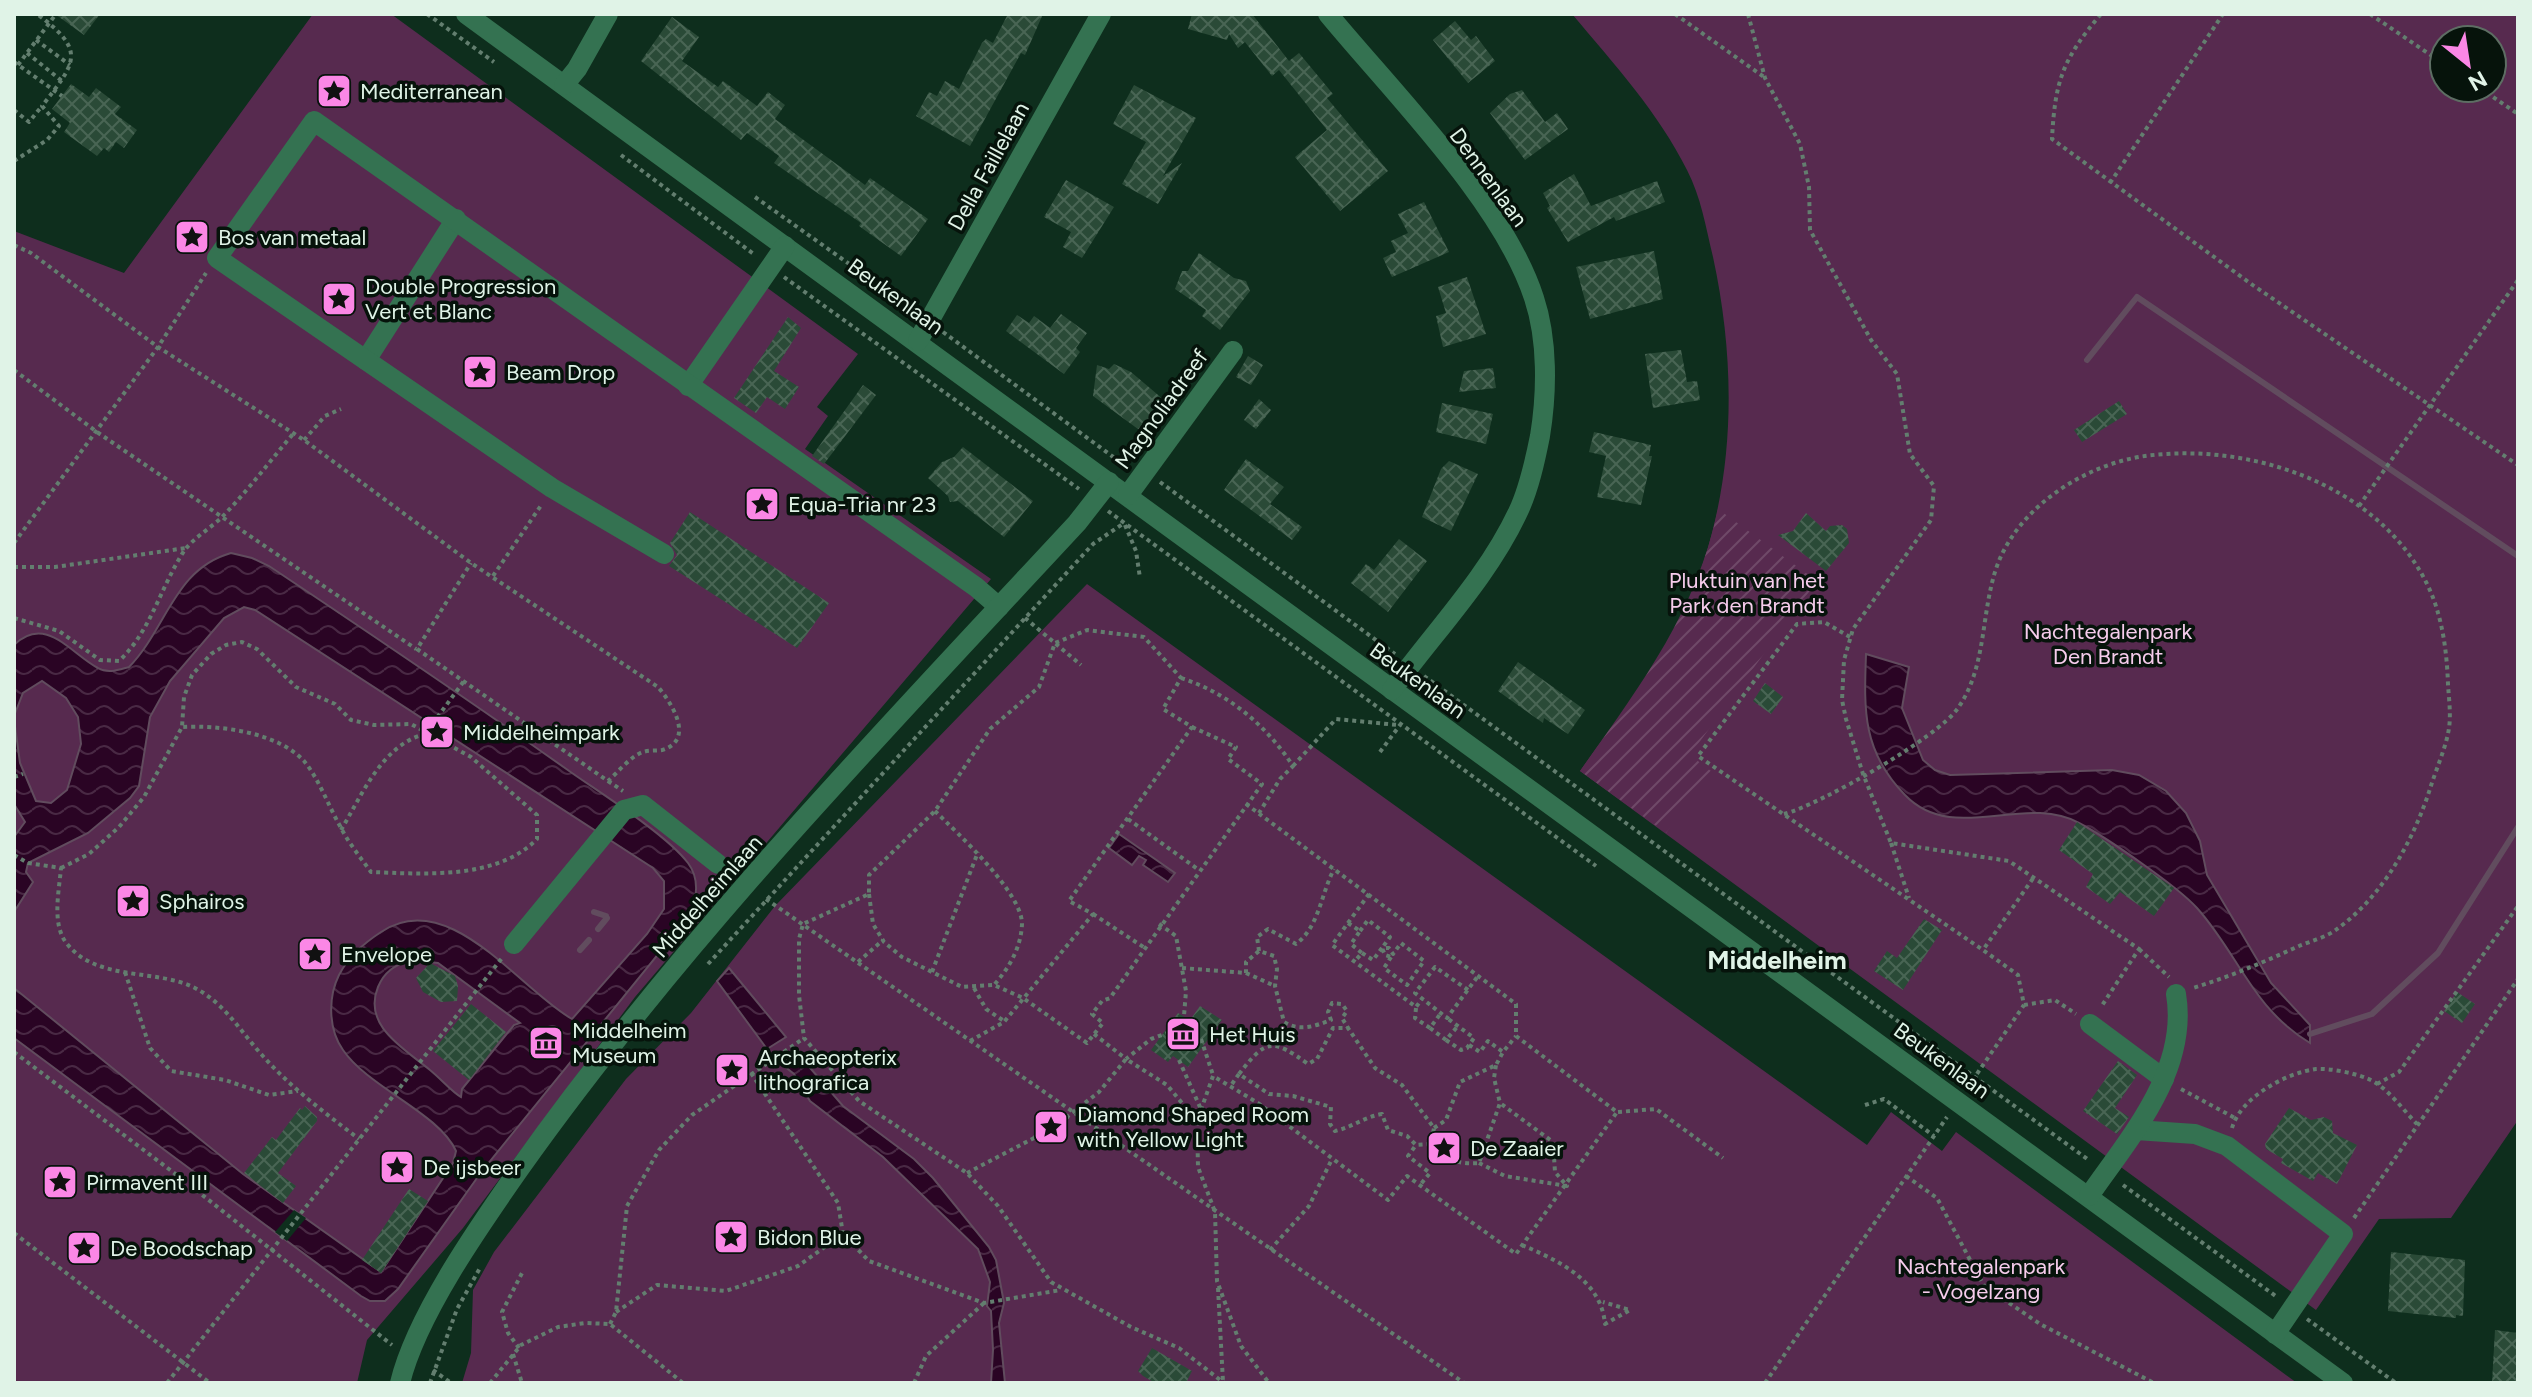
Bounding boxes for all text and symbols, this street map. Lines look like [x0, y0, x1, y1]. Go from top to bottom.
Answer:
north arrow [2428, 24, 2508, 104]
text: N [2464, 65, 2492, 97]
place icon: Mediterranean [315, 72, 353, 110]
place label: Mediterranean [360, 78, 503, 105]
street label: Della Faillelaan [942, 97, 1035, 235]
street label: Dennenlaan [1444, 123, 1533, 232]
place icon: Bos van metaal [173, 218, 211, 256]
place label: Bos van metaal [218, 224, 366, 251]
street label: Beukenlaan [842, 253, 949, 340]
place label: Double Progression Vert et Blanc [365, 273, 556, 325]
place icon: Double Progression Vert et Blanc [320, 280, 358, 318]
street label: Magnoliadreef [1109, 343, 1214, 474]
place icon: Beam Drop [461, 353, 499, 391]
place label: Beam Drop [506, 359, 615, 386]
place icon: Equa-Tria nr 23 [743, 485, 781, 523]
place label: Equa-Tria nr 23 [788, 491, 936, 518]
park label: Pluktuin van het Park den Brandt [1669, 567, 1825, 619]
park label: Nachtegalenpark Den Brandt [2024, 618, 2192, 670]
street label: Beukenlaan [1364, 637, 1471, 724]
place icon: Middelheimpark [418, 713, 456, 751]
place label: Middelheimpark [463, 719, 620, 746]
street label: Middelheimlaan [647, 829, 768, 963]
place icon: Sphairos [114, 882, 152, 920]
place label: Sphairos [159, 888, 245, 915]
place icon: Envelope [296, 935, 334, 973]
place label: Envelope [341, 941, 432, 968]
district label: Middelheim [1707, 944, 1847, 976]
museum icon: Het Huis [1164, 1015, 1202, 1053]
place label: Middelheim Museum [572, 1017, 686, 1069]
street label: Beukenlaan [1888, 1017, 1995, 1104]
place label: Het Huis [1209, 1021, 1295, 1048]
museum icon: Middelheim Museum [527, 1024, 565, 1062]
place label: Archaeopterix lithografica [758, 1044, 897, 1096]
place icon: Archaeopterix lithografica [713, 1051, 751, 1089]
place label: Diamond Shaped Room with Yellow Light [1077, 1101, 1309, 1153]
place icon: Diamond Shaped Room with Yellow Light [1032, 1108, 1070, 1146]
place icon: De Zaaier [1425, 1129, 1463, 1167]
place label: De Zaaier [1470, 1135, 1564, 1162]
place icon: De ijsbeer [378, 1148, 416, 1186]
place label: De ijsbeer [423, 1154, 522, 1181]
place icon: Pirmavent III [41, 1163, 79, 1201]
place label: Pirmavent III [86, 1169, 208, 1196]
place icon: Bidon Blue [712, 1218, 750, 1256]
place label: Bidon Blue [757, 1224, 861, 1251]
place icon: De Boodschap [65, 1229, 103, 1267]
place label: De Boodschap [110, 1235, 253, 1262]
park label: Nachtegalenpark - Vogelzang [1897, 1253, 2065, 1305]

